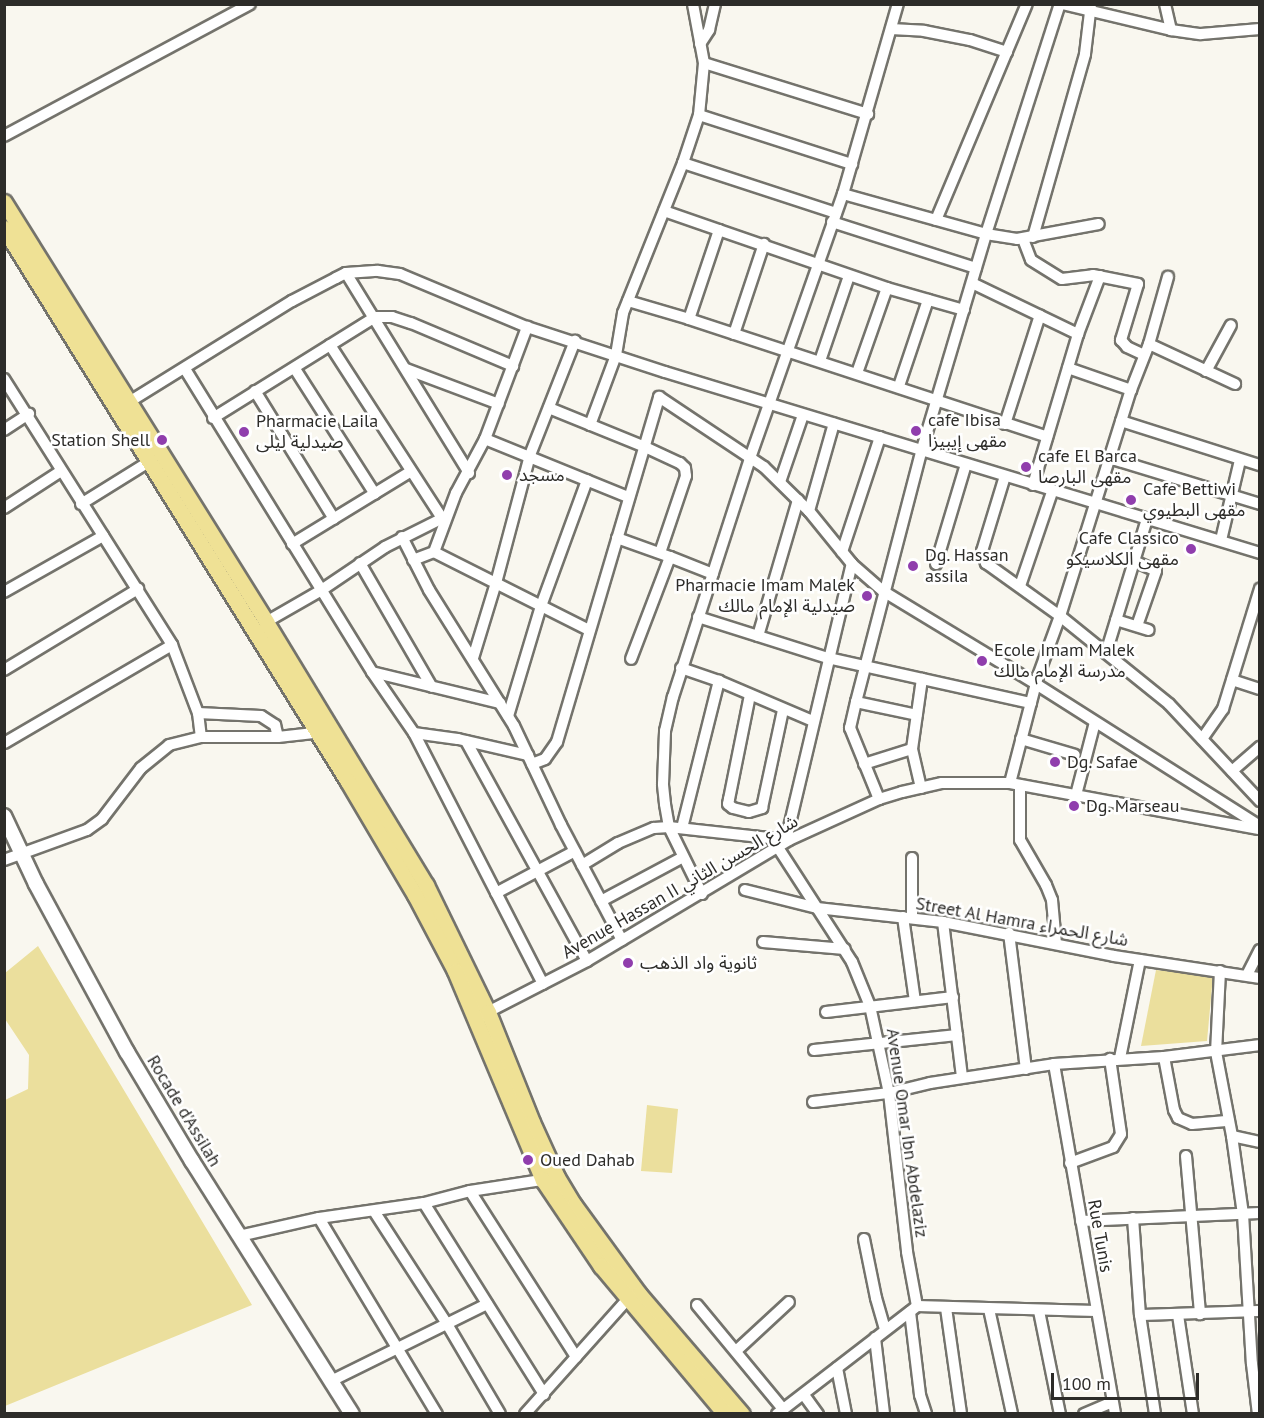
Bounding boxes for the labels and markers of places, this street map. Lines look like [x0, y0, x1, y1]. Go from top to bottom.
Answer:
place label: cafe Ibisa مقهى إيبيزا [928, 410, 1007, 452]
place label: Pharmacie Laila صيدلية ليلى [256, 411, 378, 454]
marker: cafe Ibisa مقهى إيبيزا [909, 424, 923, 438]
marker: Pharmacie Laila صيدلية ليلى [237, 425, 251, 439]
place label: Station Shell [51, 429, 150, 451]
marker: Station Shell [155, 433, 169, 447]
place label: cafe El Barca مقهى البارصا [1038, 446, 1137, 488]
marker: cafe El Barca مقهى البارصا [1019, 460, 1033, 474]
place label: مسجد [519, 464, 565, 486]
marker: مسجد [500, 468, 514, 482]
place label: Cafe Bettiwi مقهى البطيوي [1143, 479, 1245, 522]
marker: Cafe Bettiwi مقهى البطيوي [1124, 493, 1138, 507]
place label: Cafe Classico مقهى الكلاسيكو [1066, 528, 1179, 570]
marker: Cafe Classico مقهى الكلاسيكو [1184, 542, 1198, 556]
place label: Dg. Hassan assila [925, 545, 1010, 588]
marker: Dg. Hassan assila [906, 559, 920, 573]
place label: Pharmacie Imam Malek صيدلية الإمام مالك [675, 575, 855, 618]
marker: Pharmacie Imam Malek صيدلية الإمام مالك [860, 589, 874, 603]
place label: Ecole Imam Malek مدرسة الإمام مالك [994, 640, 1135, 682]
marker: Ecole Imam Malek مدرسة الإمام مالك [975, 654, 989, 668]
place label: Dg. Safae [1067, 751, 1139, 773]
marker: Dg. Safae [1048, 755, 1062, 769]
place label: Dg. Marseau [1086, 795, 1181, 817]
marker: Dg. Marseau [1067, 799, 1081, 813]
place label: ثانوية واد الذهب [640, 952, 757, 974]
marker: ثانوية واد الذهب [621, 956, 635, 970]
place label: Oued Dahab [540, 1149, 635, 1171]
marker: Oued Dahab [521, 1153, 535, 1167]

